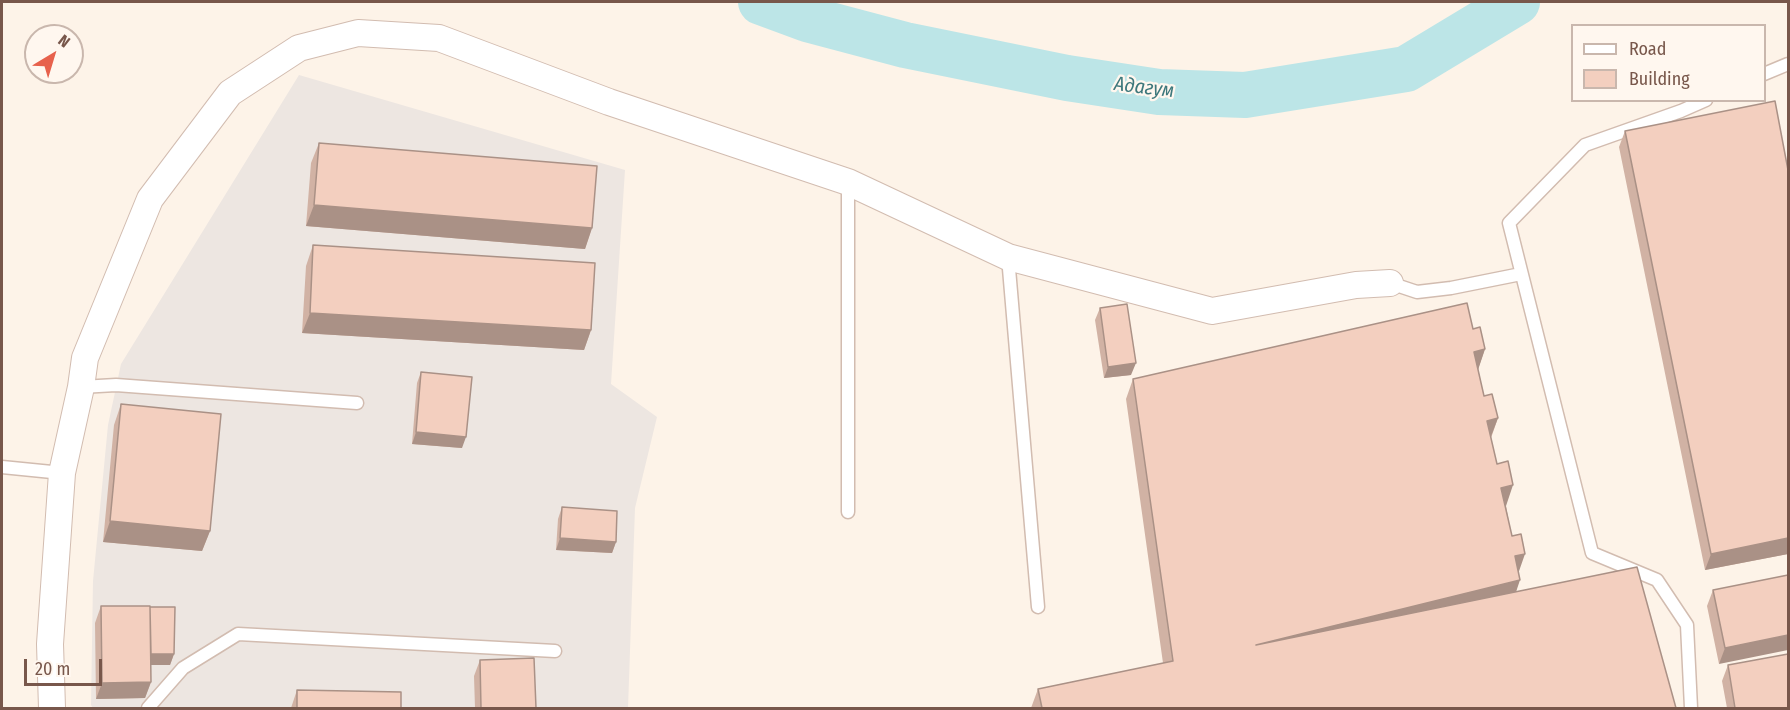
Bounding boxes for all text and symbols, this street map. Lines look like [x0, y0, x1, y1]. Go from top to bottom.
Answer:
north arrow [24, 24, 84, 84]
legend [1571, 24, 1766, 102]
text: N [55, 31, 74, 51]
text: Road [1629, 38, 1666, 60]
text: Building [1629, 68, 1690, 90]
water label: Адагум [1113, 72, 1175, 104]
scale bar [27, 647, 105, 685]
text: 20 m [35, 658, 70, 680]

